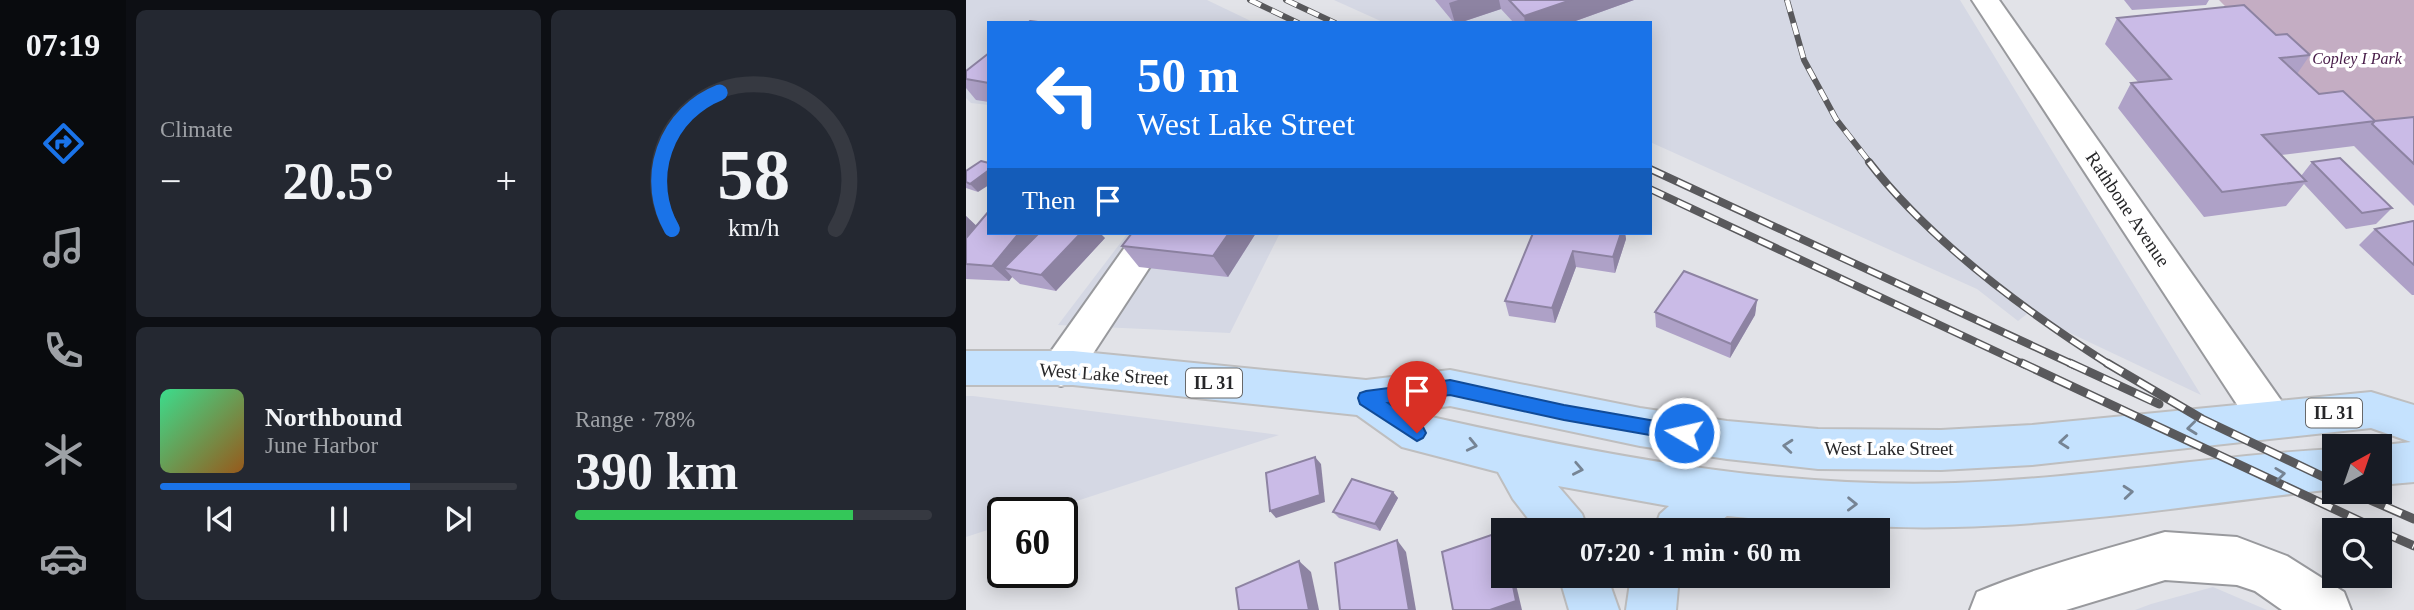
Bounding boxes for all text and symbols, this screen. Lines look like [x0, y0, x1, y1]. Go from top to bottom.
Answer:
text: 07:19 [26, 27, 100, 63]
text: 50 m [1137, 48, 1239, 103]
icon: left [1022, 49, 1113, 140]
park label: Copley I Park [2312, 50, 2403, 68]
text: West Lake Street [1137, 106, 1355, 142]
text: Climate [160, 117, 233, 142]
icon: directions [39, 119, 88, 168]
text: 58 [717, 135, 790, 216]
street label: Rathbone Avenue [2082, 147, 2174, 271]
text: 20.5° [283, 153, 394, 210]
text: − [160, 160, 181, 202]
text: + [496, 160, 517, 202]
icon: arrive [1089, 182, 1127, 220]
text: Then [1022, 186, 1075, 215]
text: km/h [728, 214, 780, 241]
icon: music [39, 223, 88, 272]
icon: phone [39, 326, 88, 375]
street label: West Lake Street [1039, 359, 1170, 389]
pin [1387, 361, 1447, 433]
road number: IL 31 [1186, 368, 1242, 398]
icon: arrive [1398, 372, 1436, 410]
position arrow [1647, 396, 1721, 470]
road number: IL 31 [2306, 398, 2362, 428]
text: Northbound [265, 403, 402, 432]
text: Range · 78% [575, 407, 695, 432]
one-way arrow [2186, 421, 2198, 436]
icon: climate [39, 430, 88, 479]
text: June Harbor [265, 433, 378, 458]
one-way arrow [2059, 434, 2070, 449]
north arrow [2322, 434, 2392, 504]
map controls [2322, 434, 2392, 588]
one-way arrow [1466, 437, 1478, 451]
street label: West Lake Street [1824, 438, 1954, 459]
one-way arrow [1783, 439, 1794, 454]
text: 390 km [575, 443, 738, 500]
one-way arrow [1572, 461, 1584, 476]
one-way arrow [2275, 467, 2286, 482]
one-way arrow [2123, 485, 2134, 500]
one-way arrow [1847, 496, 1858, 512]
speed limit sign: 60 [987, 497, 1078, 588]
icon: previous [201, 500, 239, 538]
icon: pause [320, 500, 358, 538]
icon: next [439, 500, 477, 538]
button: search [2322, 518, 2392, 588]
icon: car [39, 534, 88, 583]
text: 07:20 · 1 min · 60 m [1580, 538, 1801, 567]

